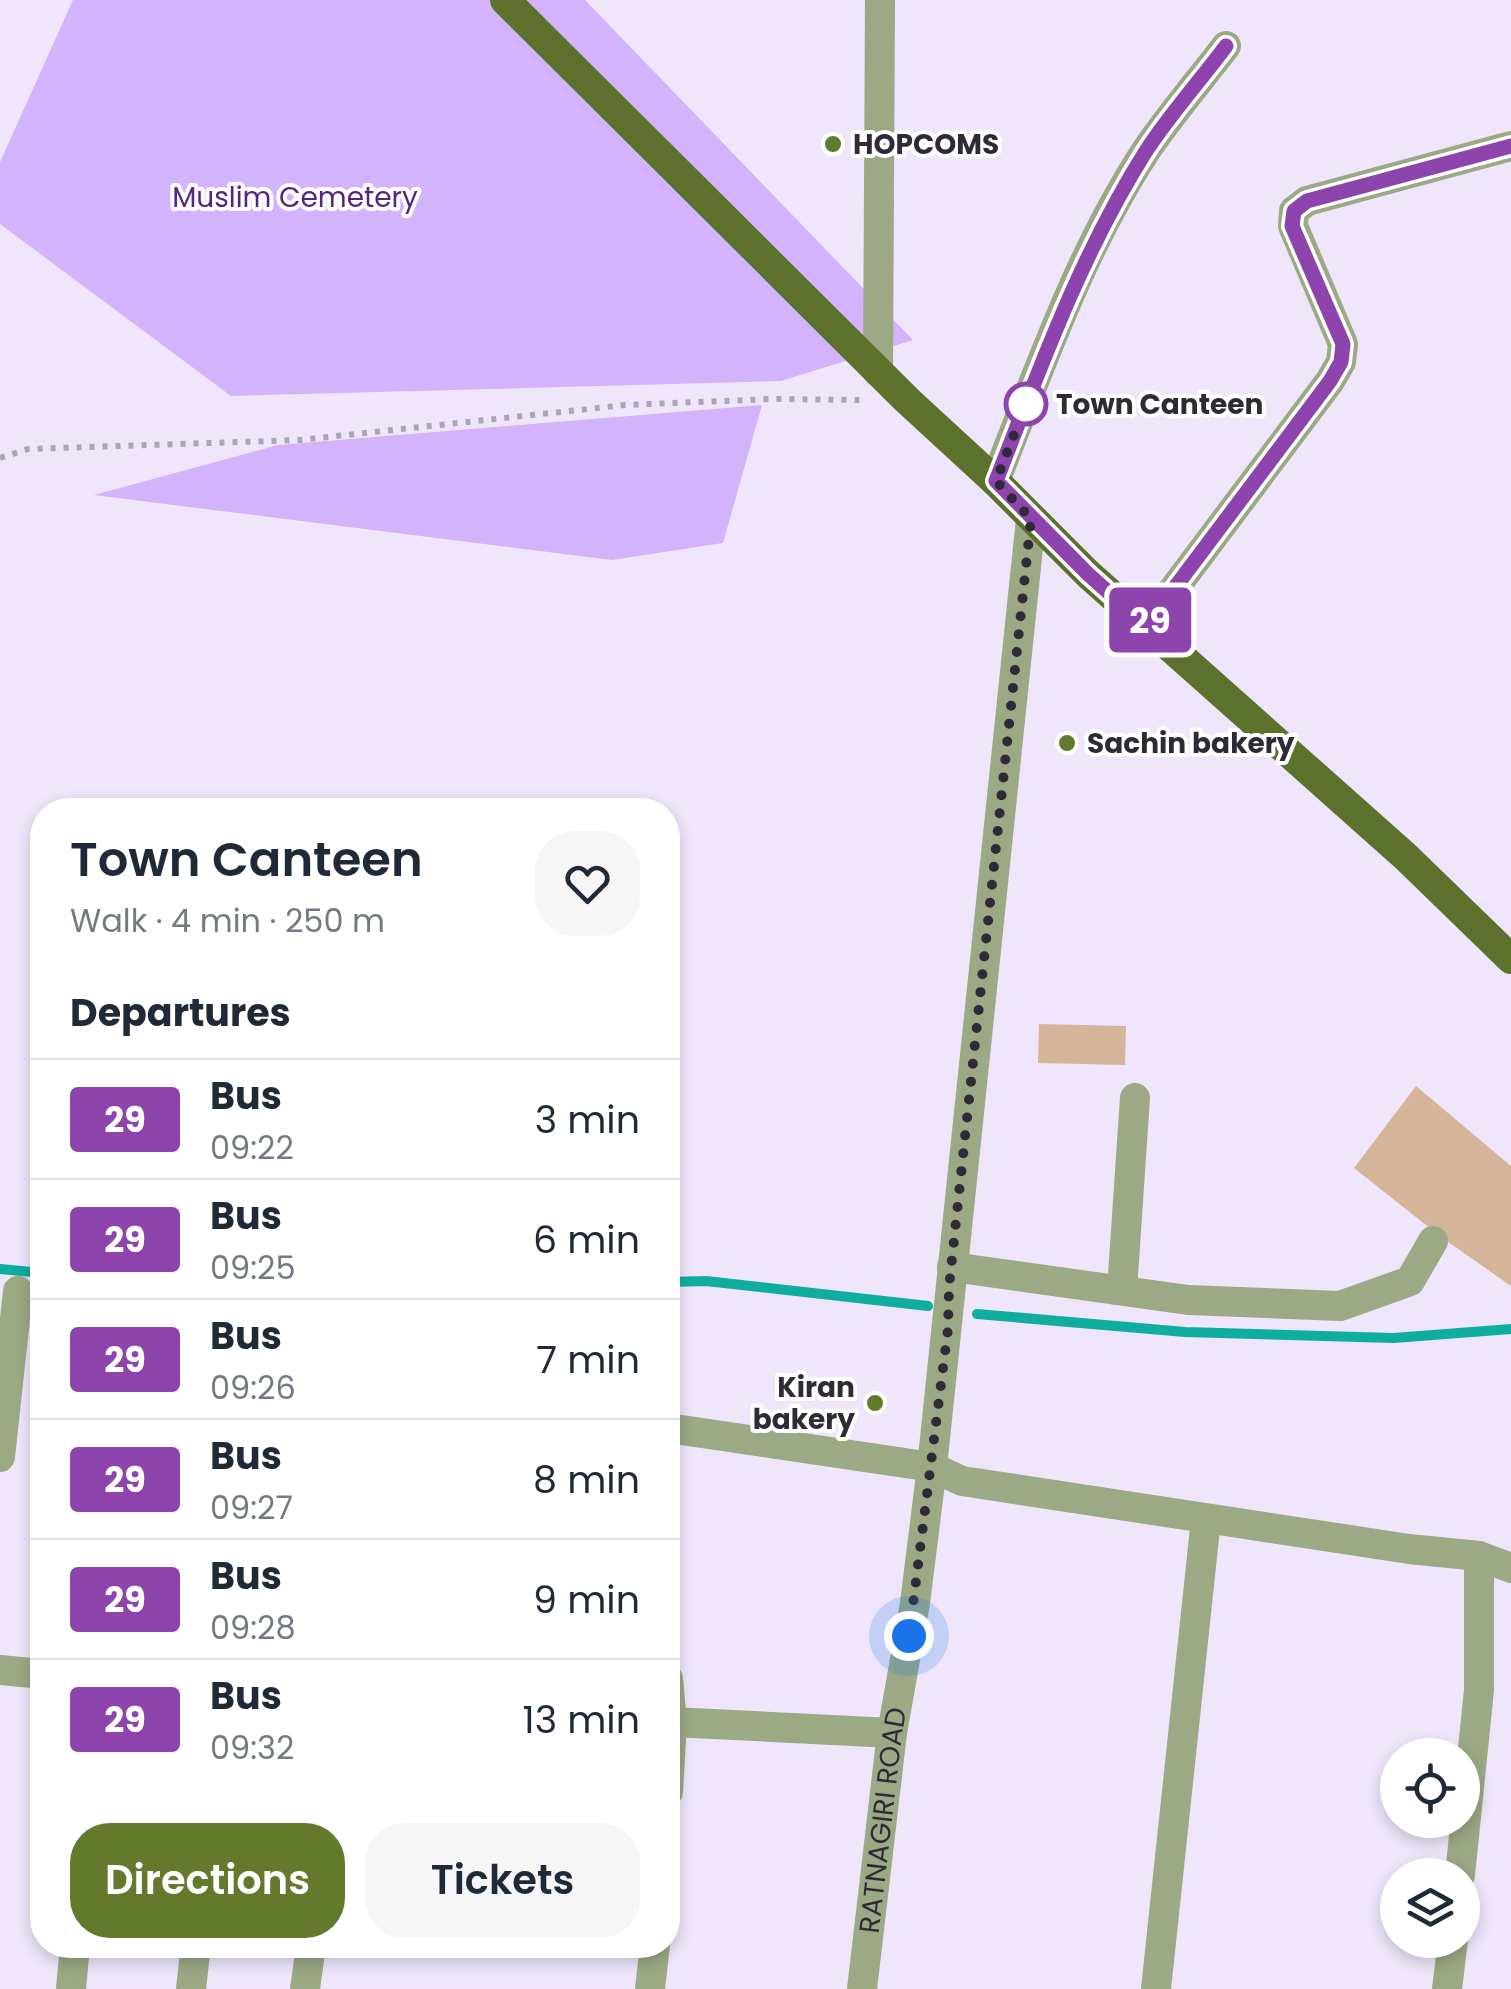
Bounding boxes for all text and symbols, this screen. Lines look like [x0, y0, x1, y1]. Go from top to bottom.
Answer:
place label: HOPCOMS [853, 125, 999, 164]
marker: HOPCOMS [822, 133, 844, 155]
park label: Muslim Cemetery [172, 178, 418, 217]
marker: Town Canteen [1005, 383, 1047, 425]
place label: Town Canteen [1056, 385, 1263, 424]
line badge: 29 [1105, 588, 1195, 652]
text: 29 [1129, 596, 1171, 645]
place label: Sachin bakery [1087, 724, 1295, 763]
marker: Sachin bakery [1056, 732, 1078, 754]
text: Town Canteen [70, 826, 423, 893]
button: heart [535, 831, 640, 936]
text: Walk · 4 min · 250 m [70, 898, 385, 943]
text: Departures [70, 986, 291, 1039]
text: Bus [210, 1069, 282, 1122]
text: 3 min [535, 1093, 640, 1146]
text: 29 [104, 1095, 146, 1144]
text: 09:22 [210, 1125, 294, 1170]
text: Bus [210, 1189, 282, 1242]
text: 6 min [533, 1213, 640, 1266]
text: 29 [104, 1215, 146, 1264]
text: 09:25 [210, 1245, 296, 1290]
text: Bus [210, 1309, 282, 1362]
text: 7 min [536, 1333, 640, 1386]
text: 29 [104, 1335, 146, 1384]
text: 09:26 [210, 1365, 296, 1410]
place label: Kiran bakery [753, 1368, 855, 1439]
marker: Kiran bakery [864, 1392, 886, 1414]
text: Bus [210, 1429, 282, 1482]
text: 8 min [533, 1453, 640, 1506]
text: 29 [104, 1455, 146, 1504]
text: 09:27 [210, 1485, 293, 1530]
text: Bus [210, 1549, 282, 1602]
text: 9 min [533, 1573, 640, 1626]
text: 29 [104, 1575, 146, 1624]
text: 09:28 [210, 1605, 296, 1650]
your location [884, 1611, 934, 1661]
text: Bus [210, 1669, 282, 1722]
text: 13 min [523, 1693, 640, 1746]
text: 29 [104, 1695, 146, 1744]
street label: RATNAGIRI ROAD [850, 1704, 916, 1935]
text: 09:32 [210, 1725, 294, 1770]
map controls [1380, 1738, 1480, 1958]
button: locate [1380, 1738, 1480, 1838]
button: Directions [70, 1823, 345, 1938]
button: Tickets [365, 1823, 640, 1938]
button: layers [1380, 1858, 1480, 1958]

